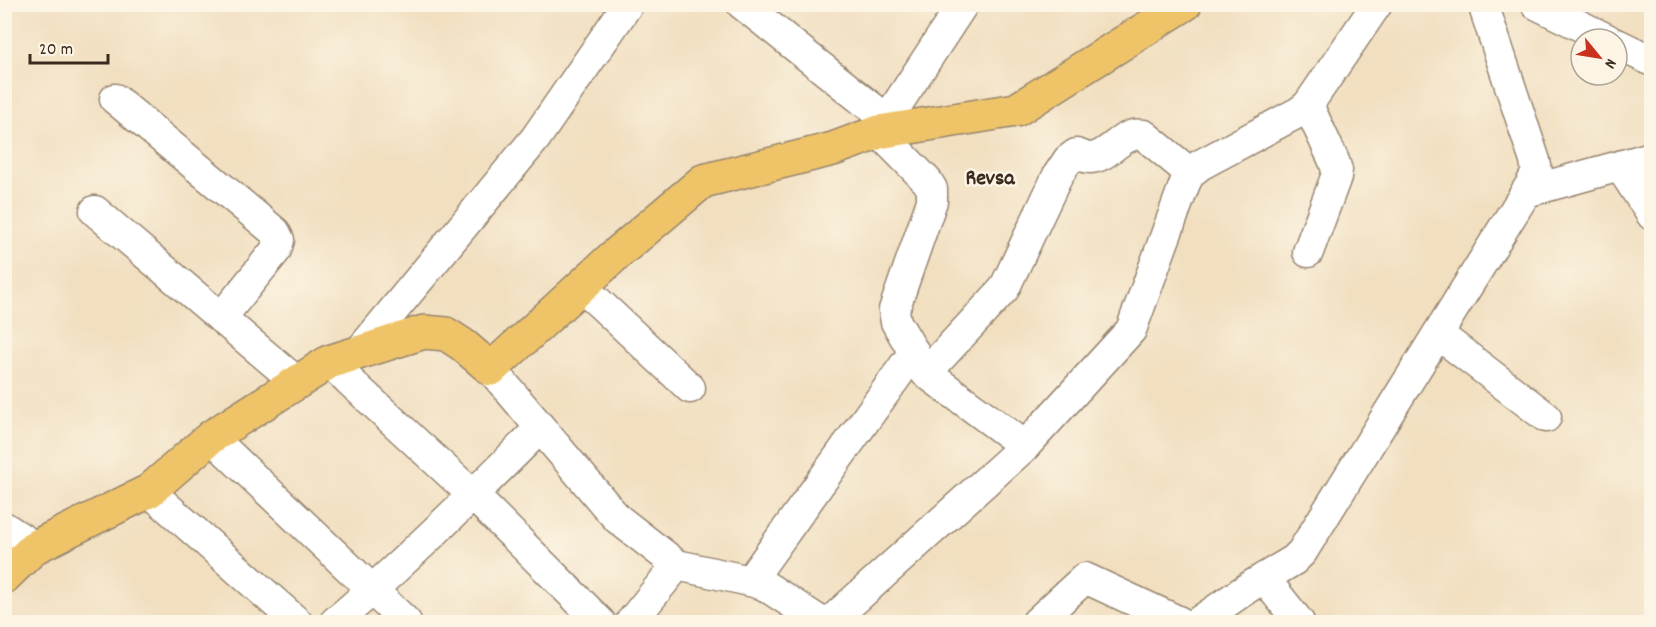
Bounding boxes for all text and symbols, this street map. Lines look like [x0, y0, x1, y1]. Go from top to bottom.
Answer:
scale bar [30, 27, 108, 65]
north arrow [1569, 27, 1629, 87]
text: 20 m [39, 38, 73, 63]
text: N [1598, 54, 1622, 73]
district label: Revsa [965, 164, 1015, 195]

